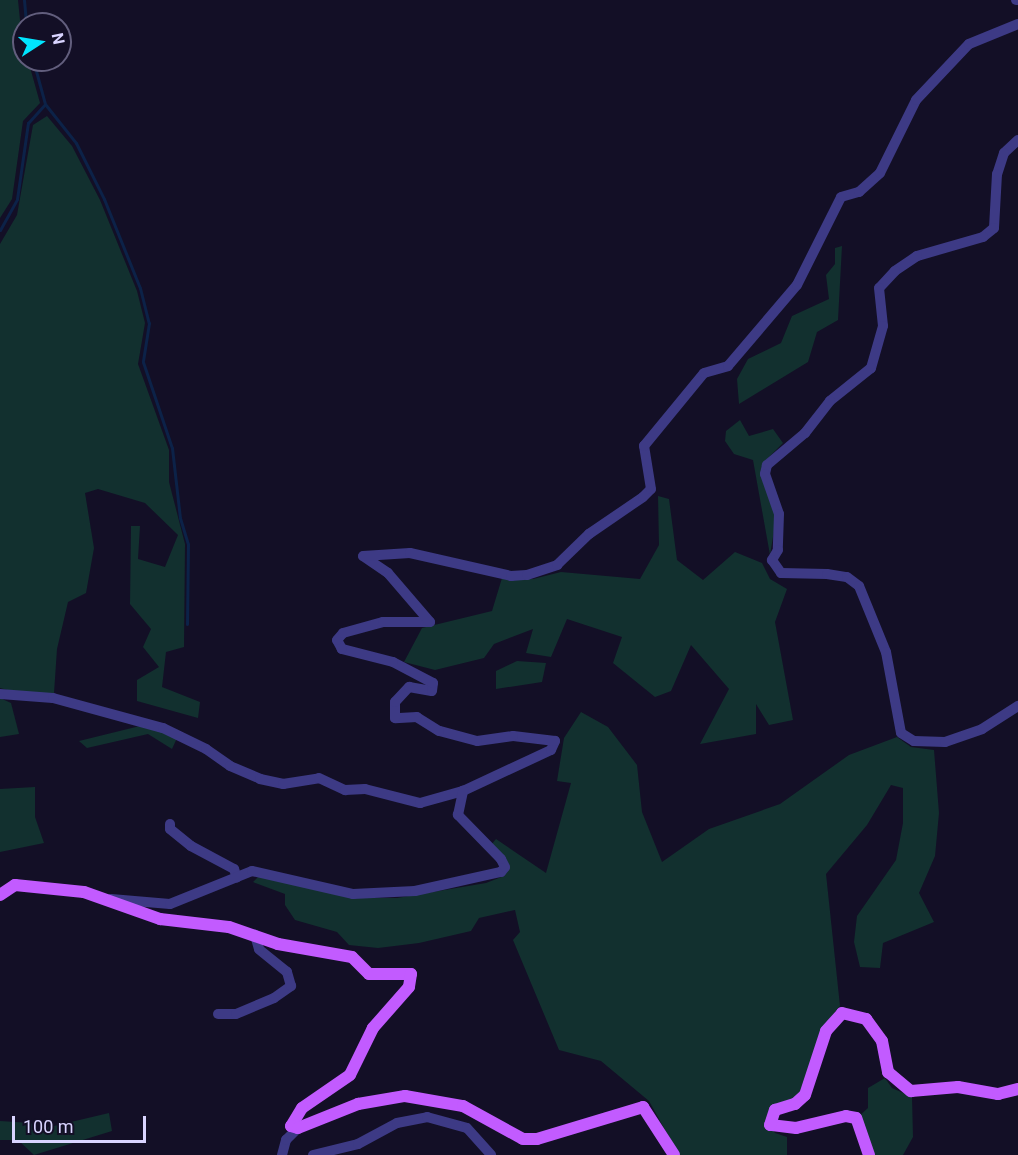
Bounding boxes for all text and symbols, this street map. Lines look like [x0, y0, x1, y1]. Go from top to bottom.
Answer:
north arrow [12, 12, 72, 72]
text: N [48, 31, 69, 46]
scale bar [15, 1104, 148, 1142]
text: 100 m [23, 1116, 74, 1137]

